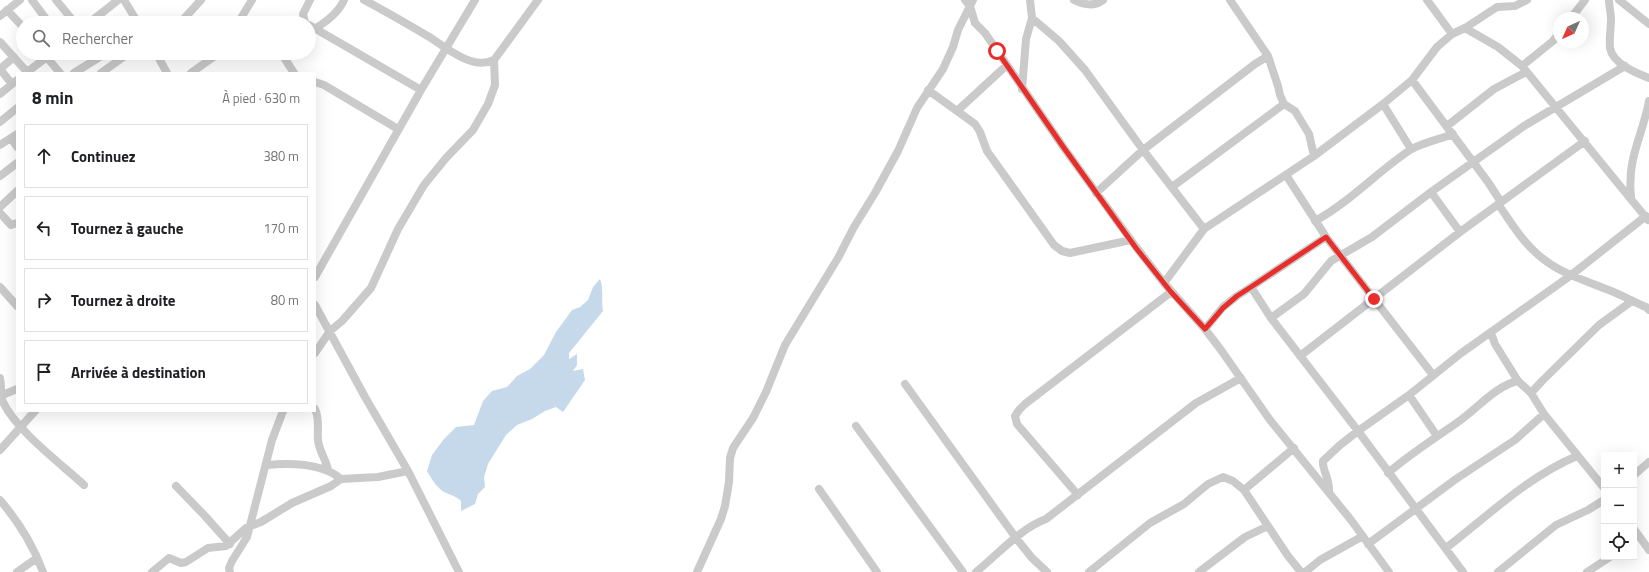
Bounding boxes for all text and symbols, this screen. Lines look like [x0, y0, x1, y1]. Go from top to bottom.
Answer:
north arrow [1553, 12, 1589, 48]
search box [16, 16, 316, 60]
icon: search [30, 27, 52, 49]
text: Rechercher [62, 27, 133, 50]
route start [988, 42, 1006, 60]
text: 8 min [32, 85, 73, 111]
text: À pied · 630 m [222, 88, 300, 108]
icon: ahead [33, 145, 55, 167]
text: Continuez [71, 145, 136, 168]
text: 380 m [263, 146, 299, 166]
icon: left [33, 217, 55, 239]
text: Tournez à gauche [71, 217, 183, 240]
text: 170 m [263, 218, 299, 238]
icon: right [33, 289, 55, 311]
text: Tournez à droite [71, 289, 176, 312]
text: 80 m [271, 290, 299, 310]
route end [1365, 290, 1383, 308]
icon: arrive [33, 361, 55, 383]
text: Arrivée à destination [71, 361, 206, 384]
map controls [1601, 452, 1637, 560]
button: + [1601, 452, 1637, 488]
button: − [1601, 488, 1637, 524]
button: locate [1601, 524, 1637, 560]

